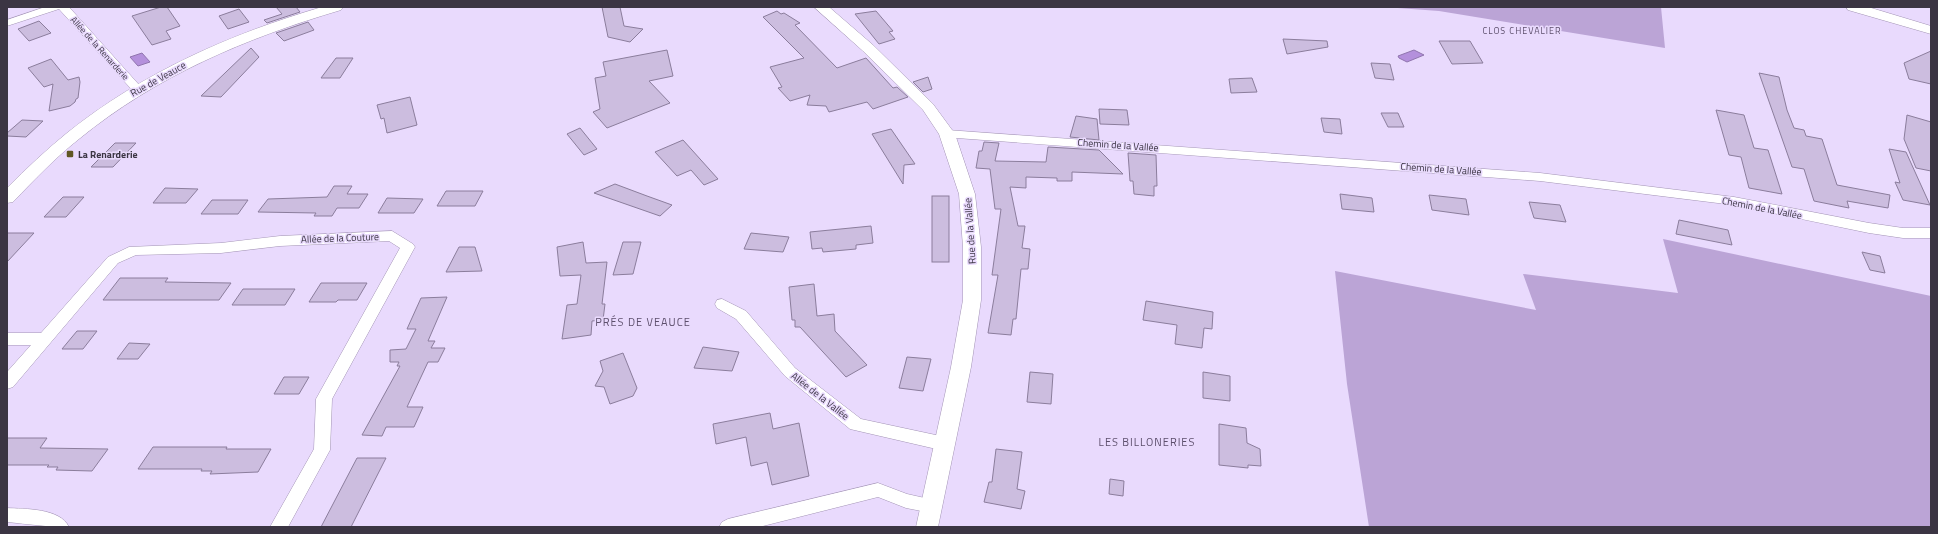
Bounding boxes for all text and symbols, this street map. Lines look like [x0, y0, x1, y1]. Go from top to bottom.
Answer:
street label: Allée de la Renarderie [68, 13, 132, 83]
district label: CLOS CHEVALIER [1482, 24, 1562, 37]
street label: Rue de Veauce [127, 58, 189, 100]
street label: Chemin de la Vallée [1077, 135, 1159, 155]
place label: La Renarderie [78, 147, 138, 162]
marker: La Renarderie [65, 149, 75, 159]
street label: Chemin de la Vallée [1400, 159, 1482, 179]
street label: Chemin de la Vallée [1721, 193, 1803, 223]
street label: Rue de la Vallée [960, 198, 980, 264]
street label: Allée de la Couture [301, 229, 379, 247]
district label: PRÉS DE VEAUCE [595, 314, 691, 330]
street label: Allée de la Vallée [788, 368, 852, 424]
district label: LES BILLONERIES [1099, 434, 1195, 450]

